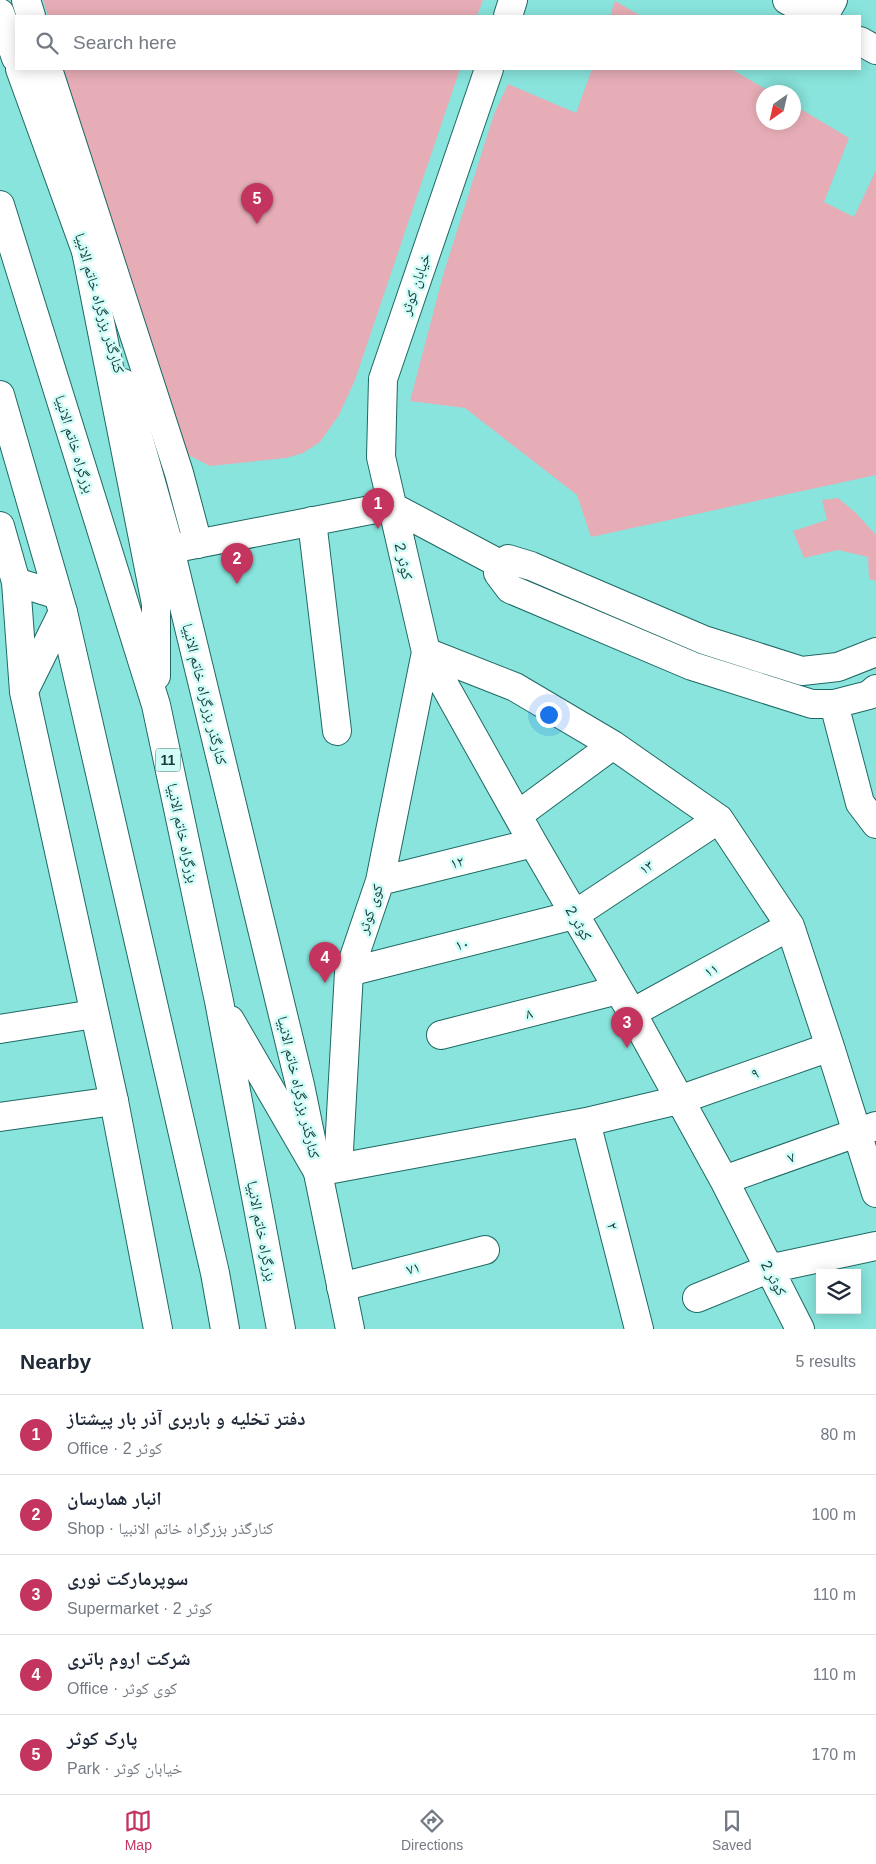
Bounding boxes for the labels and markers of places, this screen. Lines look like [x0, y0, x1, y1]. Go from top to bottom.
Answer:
pin: 5 [241, 183, 273, 224]
pin: 1 [362, 488, 394, 529]
pin: 2 [221, 543, 253, 584]
pin: 4 [309, 942, 341, 983]
pin: 3 [611, 1007, 643, 1048]

